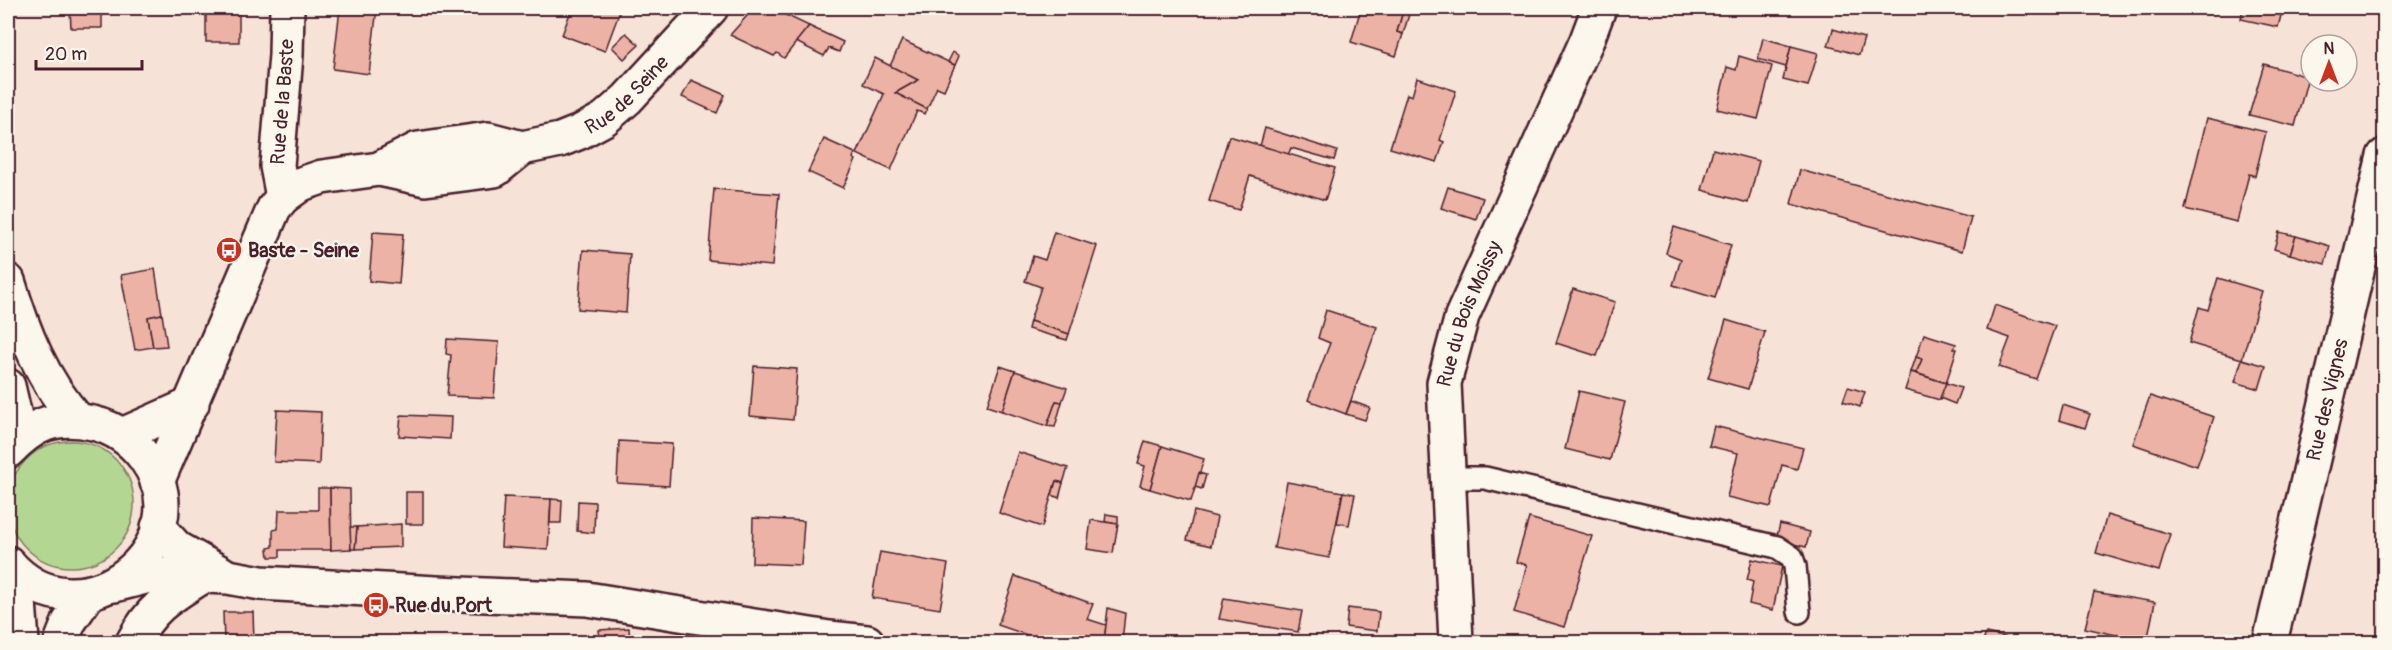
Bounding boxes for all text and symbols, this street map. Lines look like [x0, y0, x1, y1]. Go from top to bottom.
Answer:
scale bar [36, 33, 142, 71]
north arrow [2299, 33, 2359, 93]
street label: Rue de la Baste [265, 39, 299, 166]
text: N [2324, 39, 2335, 59]
text: 20 m [45, 43, 87, 66]
street label: Rue de Seine [580, 50, 674, 140]
bus stop icon: Baste - Seine [214, 235, 244, 265]
street label: Rue du Bois Moissy [1431, 236, 1507, 390]
place label: Baste - Seine [248, 238, 360, 263]
street label: Rue des Vignes [2300, 336, 2353, 463]
bus stop icon: Rue du Port [361, 590, 391, 620]
place label: Rue du Port [395, 593, 493, 618]

